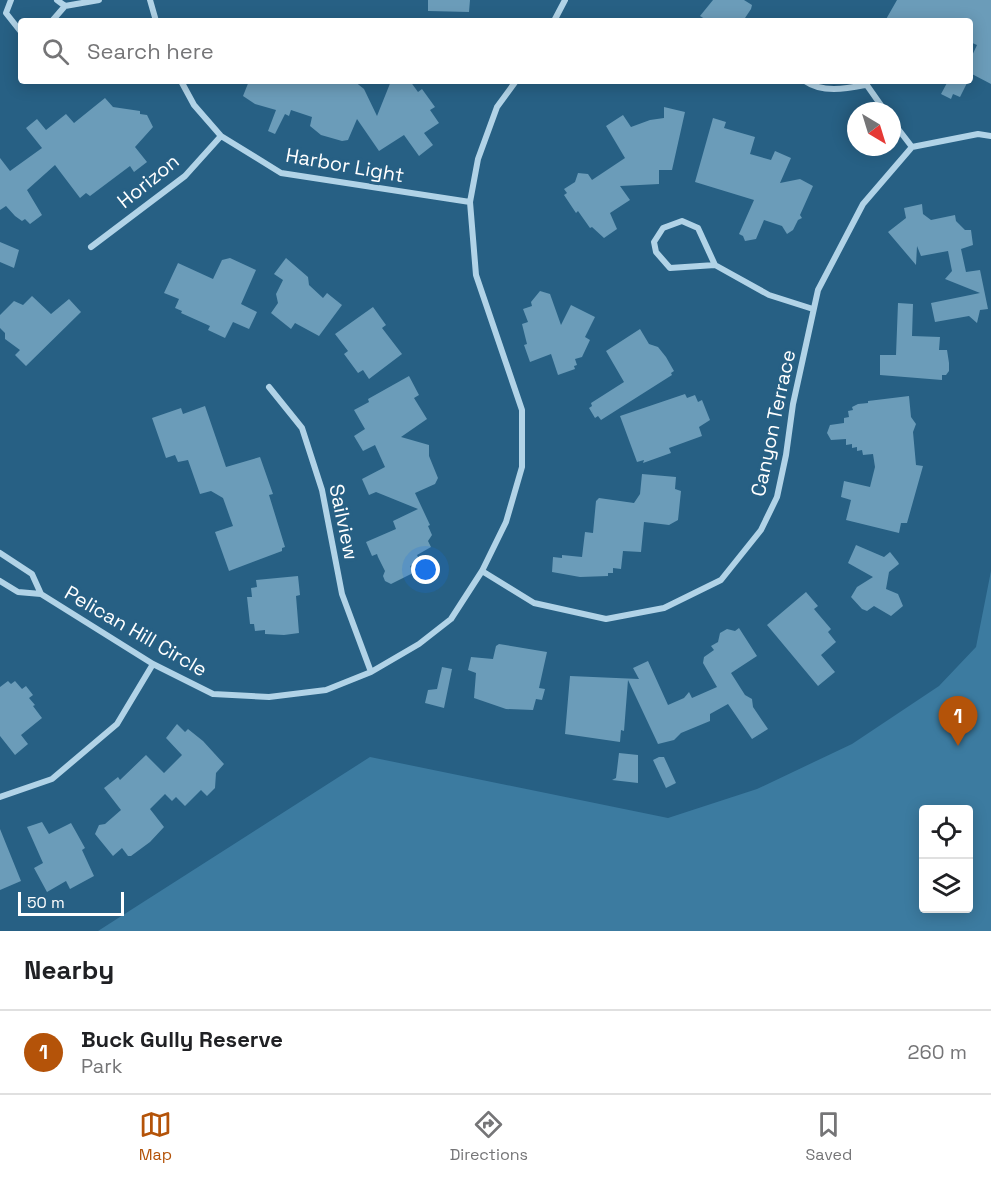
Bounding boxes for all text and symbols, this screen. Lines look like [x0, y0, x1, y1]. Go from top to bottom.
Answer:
search box [18, 18, 973, 84]
icon: search [39, 35, 72, 68]
text: Search here [87, 37, 214, 65]
north arrow [847, 102, 901, 156]
street label: Harbor Light [284, 142, 406, 188]
street label: Horizon [112, 148, 184, 214]
street label: Canyon Terrace [745, 347, 801, 499]
street label: Sailview [323, 482, 365, 562]
your location [411, 555, 440, 584]
street label: Pelican Hill Circle [60, 580, 212, 682]
pin: 1 [938, 696, 978, 746]
map controls [919, 805, 973, 913]
button: locate [919, 805, 973, 859]
button: layers [919, 859, 973, 913]
scale bar [18, 889, 124, 916]
text: 50 m [27, 892, 65, 913]
text: Nearby [24, 953, 114, 987]
text: Buck Gully Reserve [81, 1025, 283, 1053]
text: 1 [39, 1039, 48, 1065]
text: 260 m [908, 1039, 967, 1065]
text: Park [81, 1053, 123, 1079]
tab: Map [139, 1108, 172, 1165]
tab: Directions [450, 1108, 528, 1165]
tab: Saved [806, 1108, 852, 1165]

